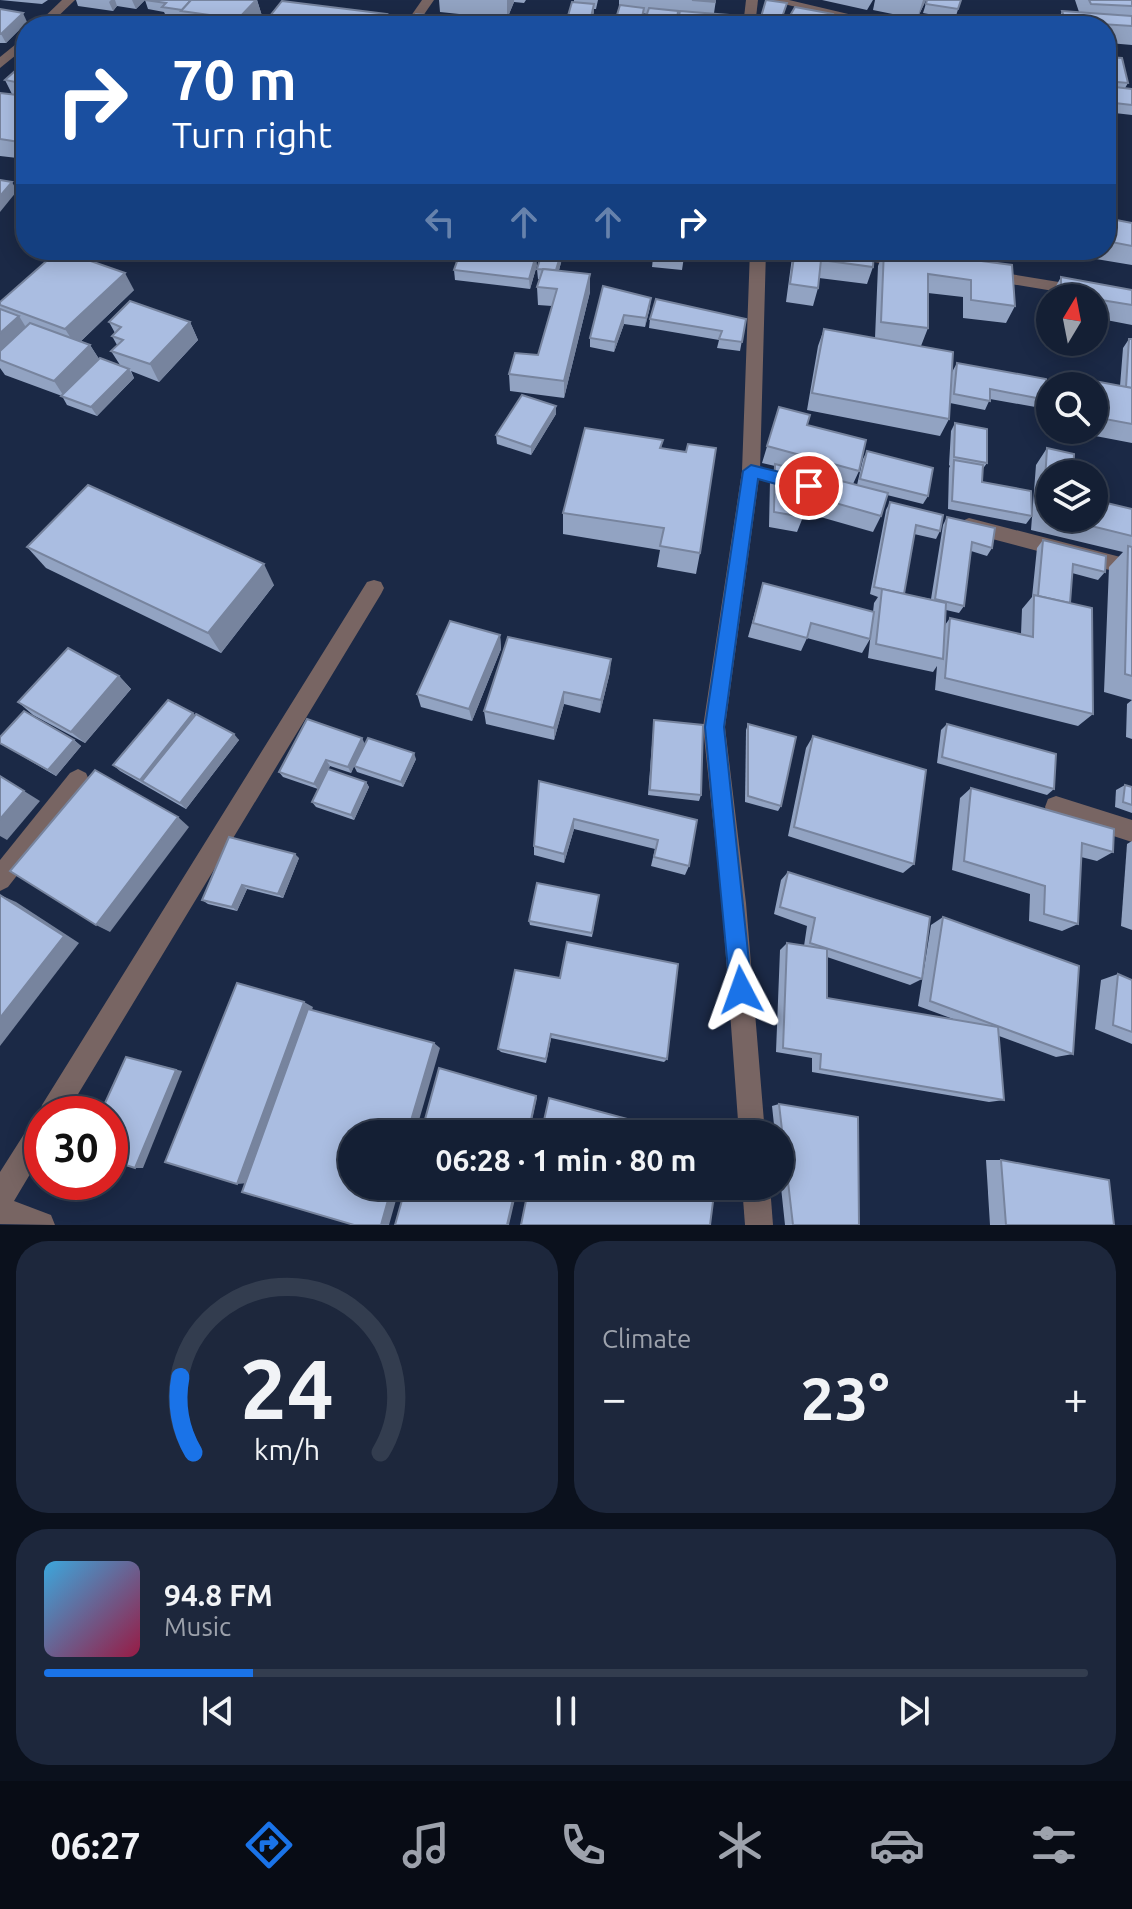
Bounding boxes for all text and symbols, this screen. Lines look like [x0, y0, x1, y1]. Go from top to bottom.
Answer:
icon: right [40, 48, 144, 152]
text: 70 m [172, 48, 297, 111]
text: Turn right [172, 114, 332, 155]
icon: left [418, 200, 462, 244]
icon: ahead [502, 200, 546, 244]
icon: ahead [586, 200, 630, 244]
icon: right [670, 200, 714, 244]
north arrow [1036, 284, 1108, 356]
map controls [1036, 284, 1108, 532]
button: search [1036, 372, 1108, 444]
pin [775, 452, 843, 520]
button: layers [1036, 460, 1108, 532]
icon: arrive [787, 464, 831, 508]
position arrow [699, 948, 783, 1032]
speed limit sign: 30 [24, 1096, 128, 1200]
text: 06:28 · 1 min · 80 m [436, 1143, 696, 1177]
text: Climate [602, 1324, 691, 1353]
text: 24 [240, 1341, 334, 1435]
text: 23° [801, 1364, 889, 1431]
text: − [602, 1373, 627, 1422]
text: + [1063, 1373, 1088, 1422]
text: km/h [254, 1433, 320, 1465]
text: 94.8 FM [164, 1578, 273, 1612]
text: Music [164, 1612, 231, 1641]
icon: previous [196, 1689, 240, 1733]
icon: pause [544, 1689, 588, 1733]
icon: next [892, 1689, 936, 1733]
icon: directions [241, 1817, 297, 1873]
icon: music [398, 1817, 454, 1873]
icon: phone [555, 1817, 611, 1873]
icon: climate [712, 1817, 768, 1873]
icon: car [869, 1817, 925, 1873]
icon: filters [1026, 1817, 1082, 1873]
text: 06:27 [50, 1825, 141, 1866]

